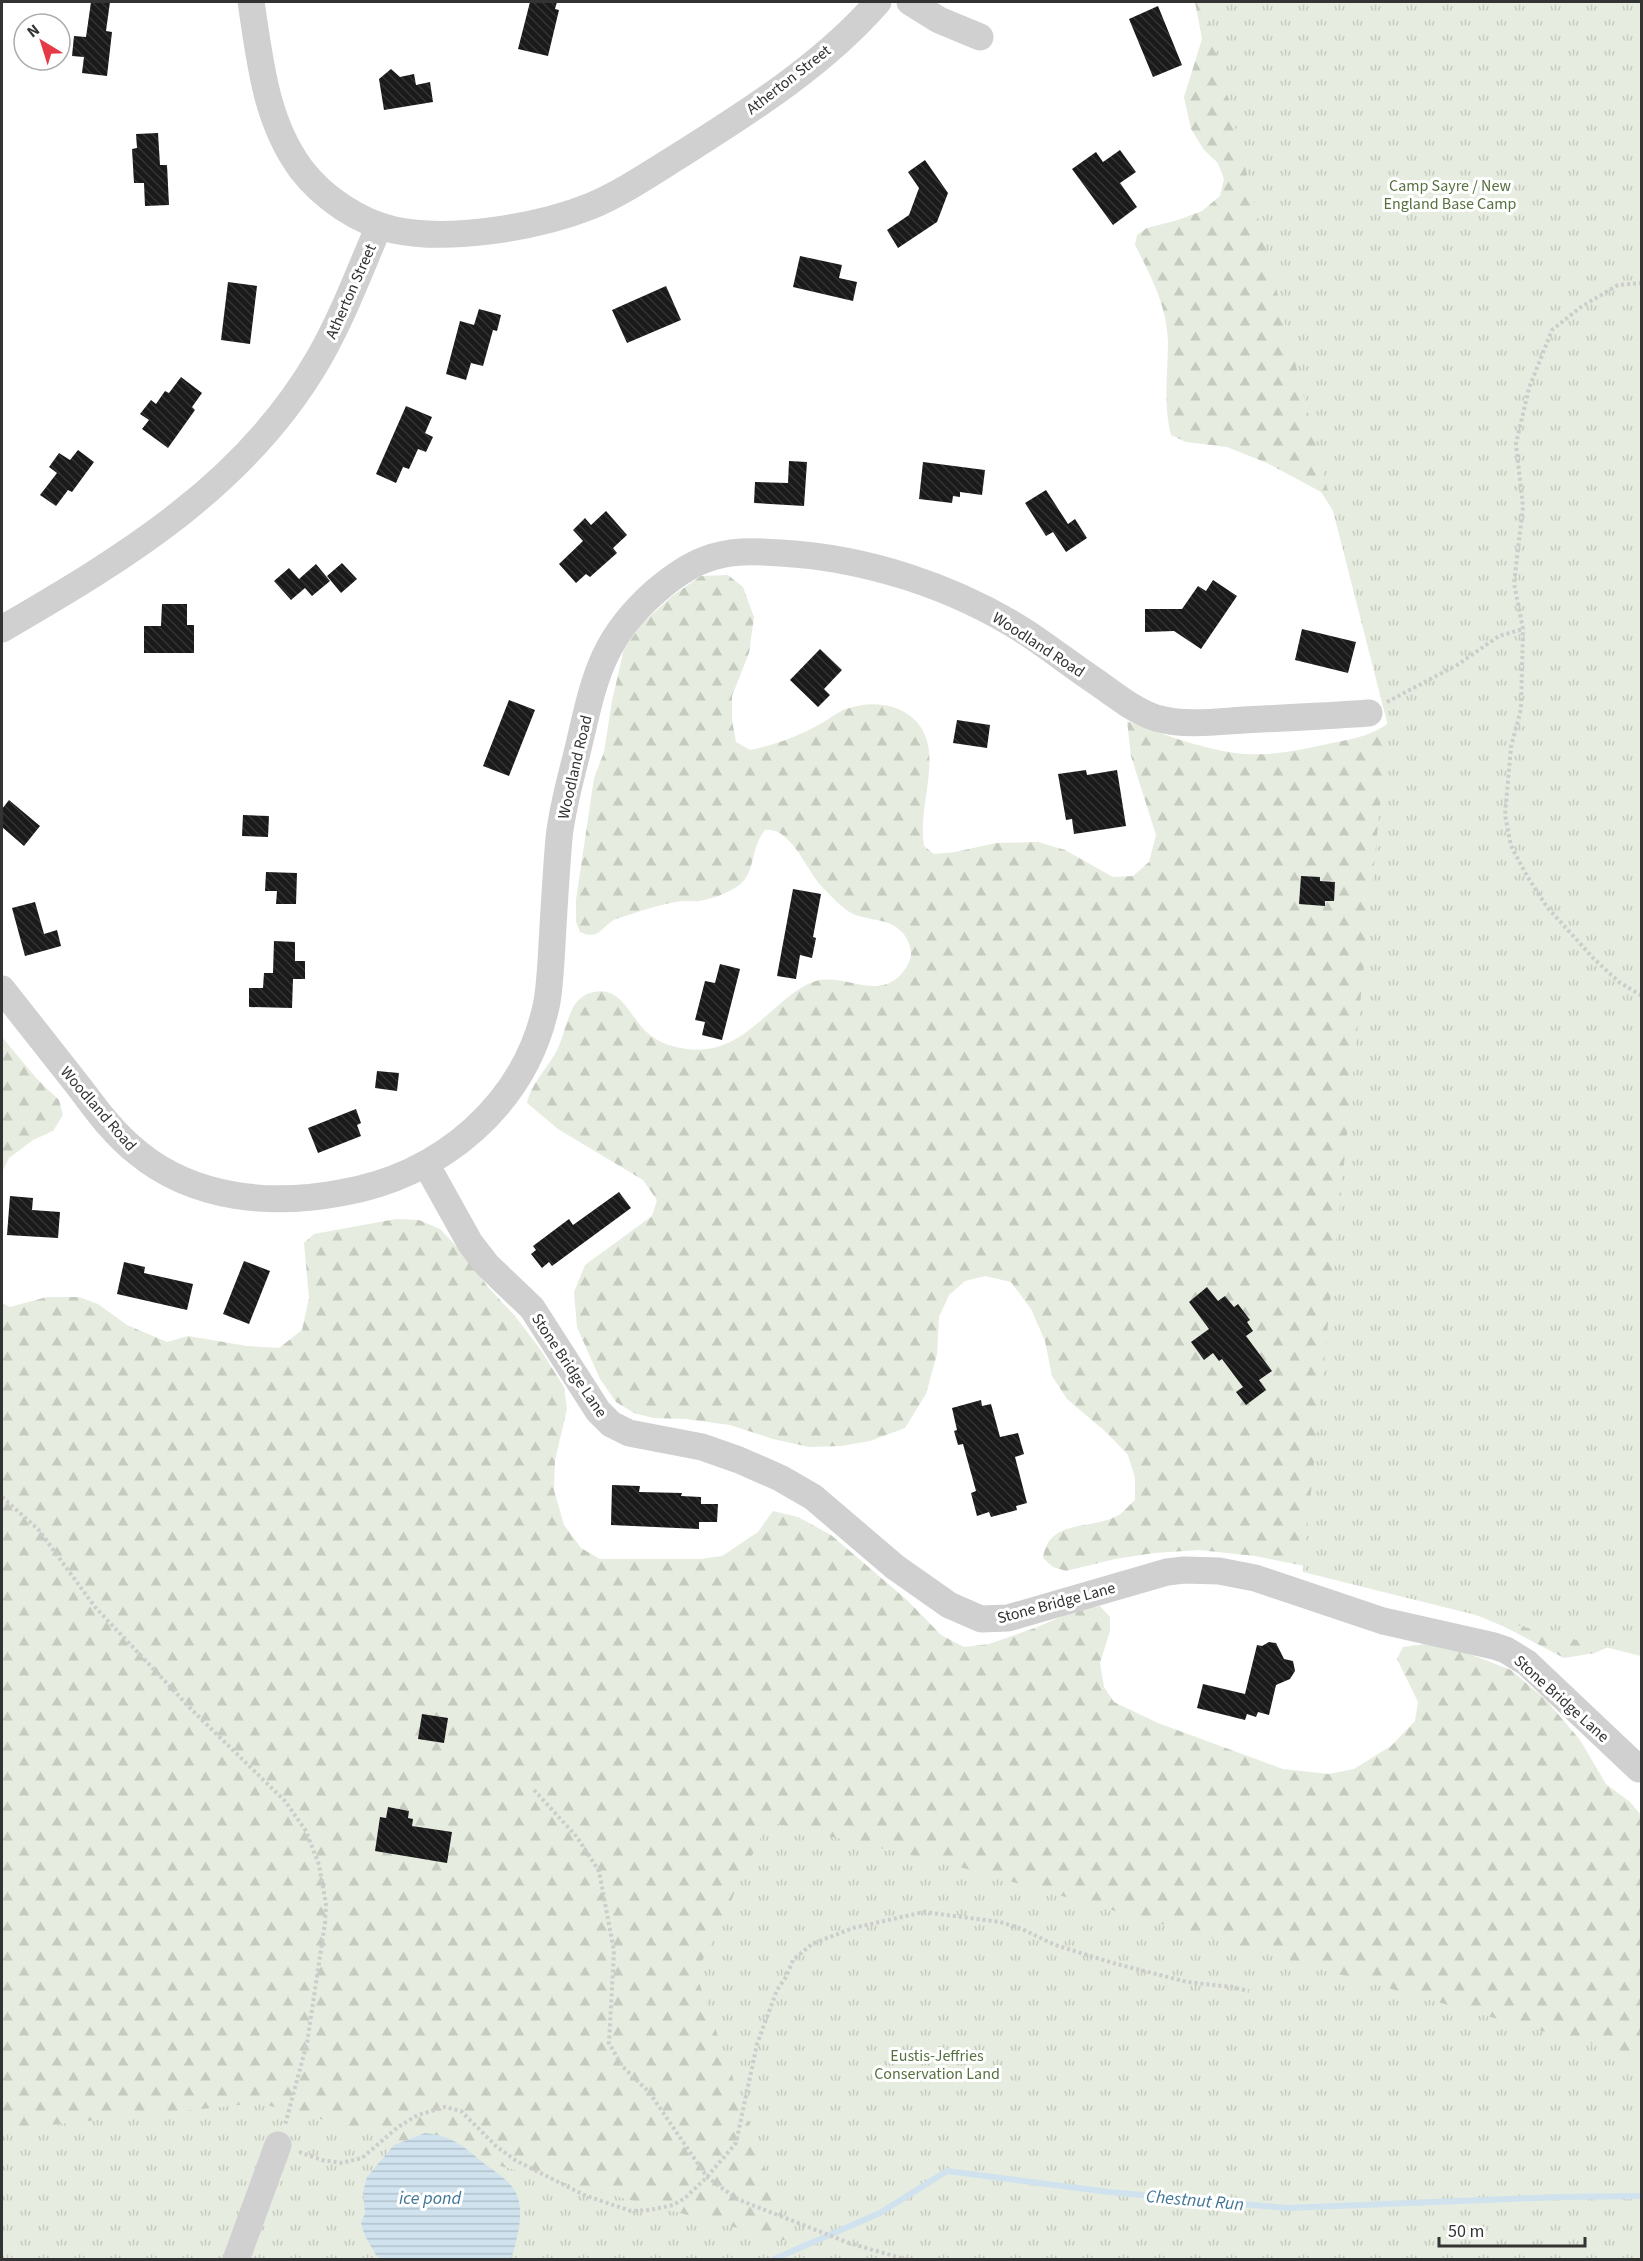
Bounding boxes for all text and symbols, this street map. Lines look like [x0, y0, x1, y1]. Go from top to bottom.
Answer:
north arrow [12, 12, 72, 72]
text: N [22, 19, 44, 43]
street label: Atherton Street [742, 39, 836, 120]
park label: Camp Sayre / New England Base Camp [1384, 175, 1517, 215]
street label: Atherton Street [320, 240, 382, 342]
street label: Woodland Road [988, 607, 1089, 683]
street label: Woodland Road [552, 713, 598, 821]
street label: Woodland Road [55, 1061, 141, 1156]
street label: Stone Bridge Lane [526, 1309, 612, 1422]
street label: Stone Bridge Lane [995, 1577, 1118, 1629]
street label: Stone Bridge Lane [1509, 1650, 1614, 1748]
park label: Eustis-Jeffries Conservation Land [874, 2045, 1000, 2085]
water label: Chestnut Run [1145, 2184, 1245, 2217]
water label: ice pond [399, 2186, 461, 2211]
scale bar [1439, 2210, 1584, 2248]
text: 50 m [1448, 2219, 1484, 2244]

